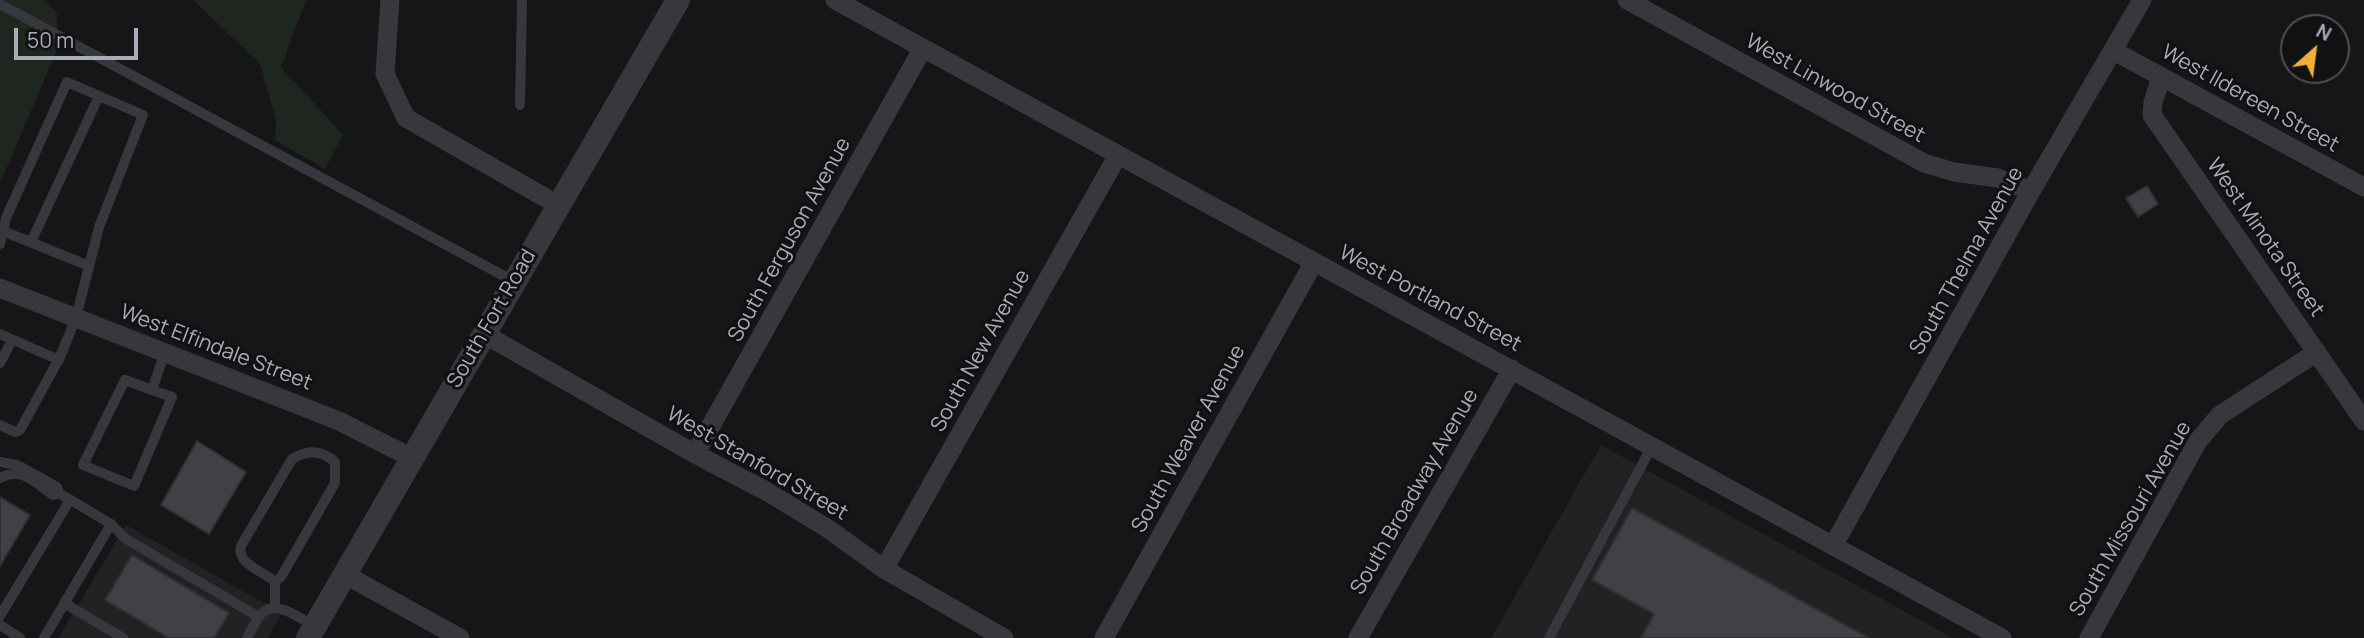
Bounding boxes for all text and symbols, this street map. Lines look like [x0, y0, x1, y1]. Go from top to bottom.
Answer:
scale bar [18, 14, 142, 58]
north arrow [2280, 14, 2350, 84]
text: N [2312, 18, 2336, 47]
text: 50 m [27, 26, 74, 54]
street label: West Linwood Street [1741, 29, 1929, 149]
street label: West Ildereen Street [2157, 40, 2343, 158]
street label: South Ferguson Avenue [723, 134, 857, 346]
street label: West Minota Street [2201, 154, 2329, 322]
street label: South Thelma Avenue [1905, 163, 2029, 359]
street label: West Portland Street [1335, 240, 1525, 358]
street label: South Fort Road [442, 245, 542, 393]
street label: South New Avenue [926, 266, 1036, 436]
street label: West Elfindale Street [117, 300, 315, 396]
street label: South Weaver Avenue [1127, 341, 1251, 537]
street label: South Broadway Avenue [1346, 385, 1484, 599]
street label: West Stanford Street [662, 402, 852, 526]
street label: South Missouri Avenue [2065, 417, 2197, 621]

